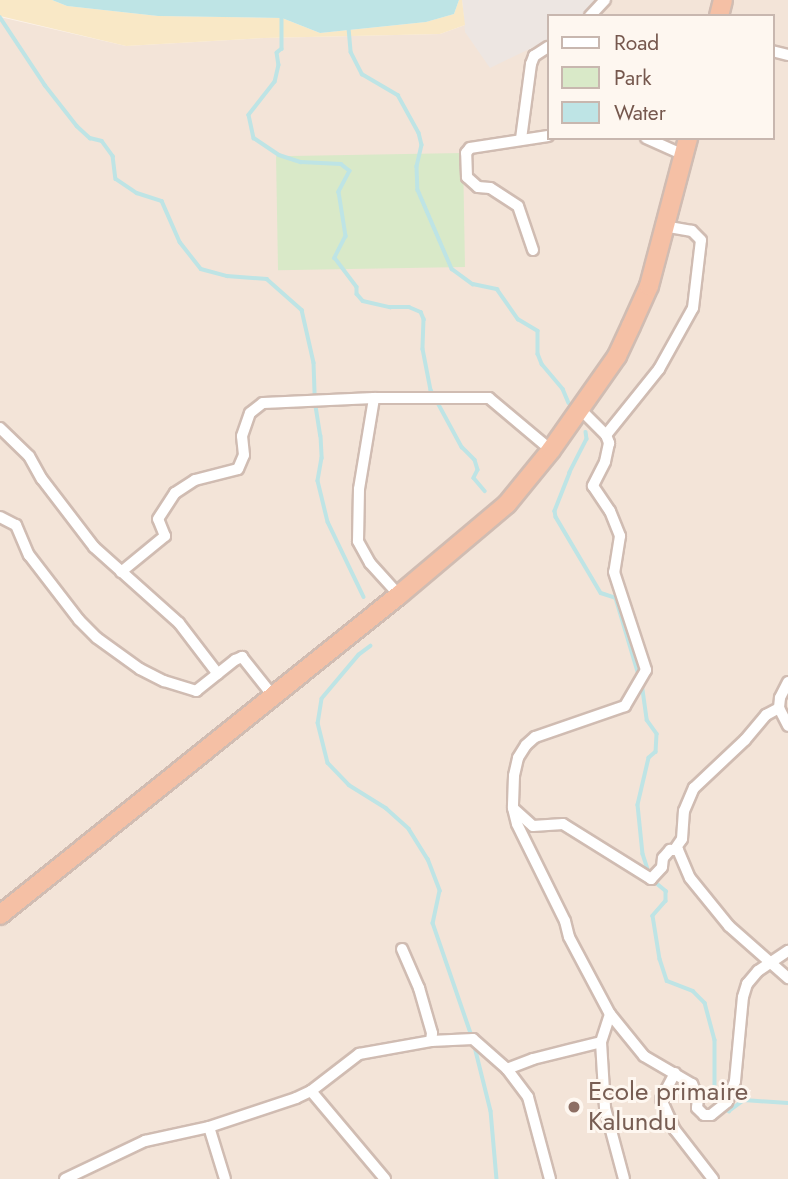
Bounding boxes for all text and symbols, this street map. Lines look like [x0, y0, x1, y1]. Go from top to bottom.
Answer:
legend [546, 14, 774, 140]
text: Road [614, 28, 659, 58]
text: Park [614, 63, 651, 93]
text: Water [614, 98, 666, 128]
place label: Ecole primaire Kalundu [588, 1076, 748, 1138]
marker: Ecole primaire Kalundu [566, 1099, 582, 1115]

